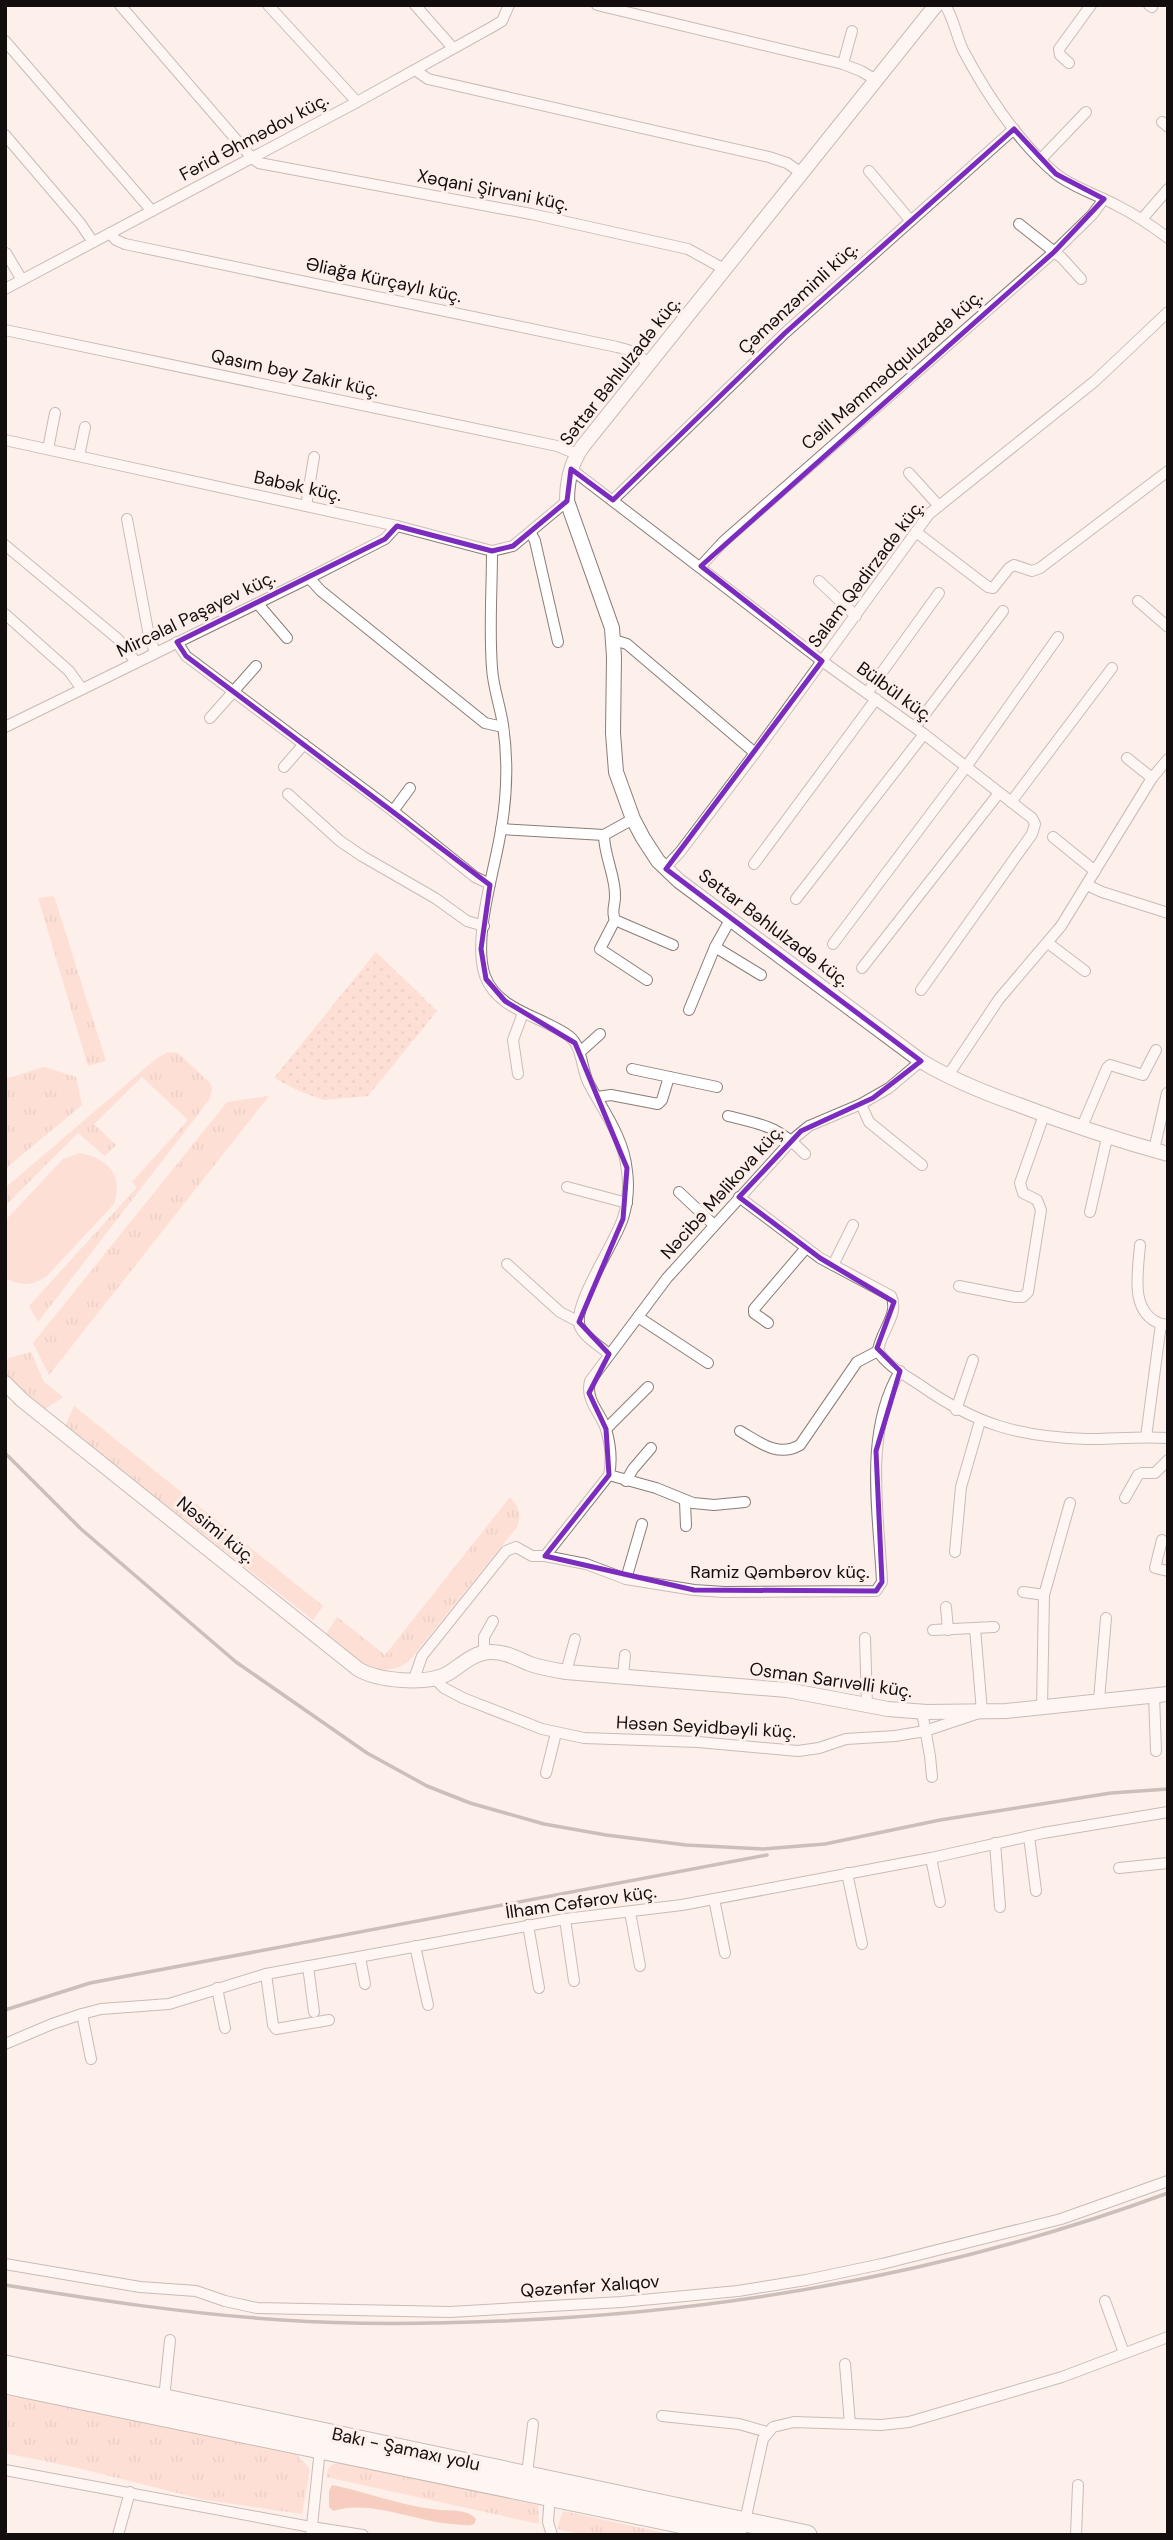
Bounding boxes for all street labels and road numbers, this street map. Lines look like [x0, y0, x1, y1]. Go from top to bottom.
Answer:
street label: Fərid Əhmədov küç. [175, 88, 333, 186]
street label: Xəqani Şirvani küç. [415, 164, 571, 216]
street label: Çəmənzəminli küç. [733, 236, 863, 360]
street label: Əliağa Kürçaylı küç. [304, 252, 464, 308]
street label: Cəlil Məmmədquluzadə küç. [796, 285, 988, 455]
street label: Səttar Bəhlulzadə küç. [554, 291, 686, 451]
street label: Qasım bəy Zakir küç. [209, 343, 381, 403]
street label: Babək küç. [252, 465, 344, 507]
street label: Salam Qədirzadə küç. [803, 495, 929, 653]
street label: Mircəlal Paşayev küç. [113, 565, 279, 663]
street label: Bülbül küç. [852, 656, 938, 728]
street label: Səttar Bəhlulzadə küç. [694, 863, 854, 993]
street label: Nəcibə Məlikova küç. [655, 1120, 789, 1264]
street label: Nəsimi küç. [172, 1491, 260, 1569]
street label: Ramiz Qəmbərov küç. [690, 1560, 870, 1584]
street label: Osman Sarıvəlli küç. [748, 1657, 914, 1703]
street label: Həsən Seyidbəyli küç. [615, 1710, 797, 1744]
street label: İlham Cəfərov küç. [504, 1880, 658, 1924]
street label: Qəzənfər Xalıqov [519, 2269, 661, 2303]
street label: Bakı - Şamaxı yolu [330, 2422, 482, 2476]

